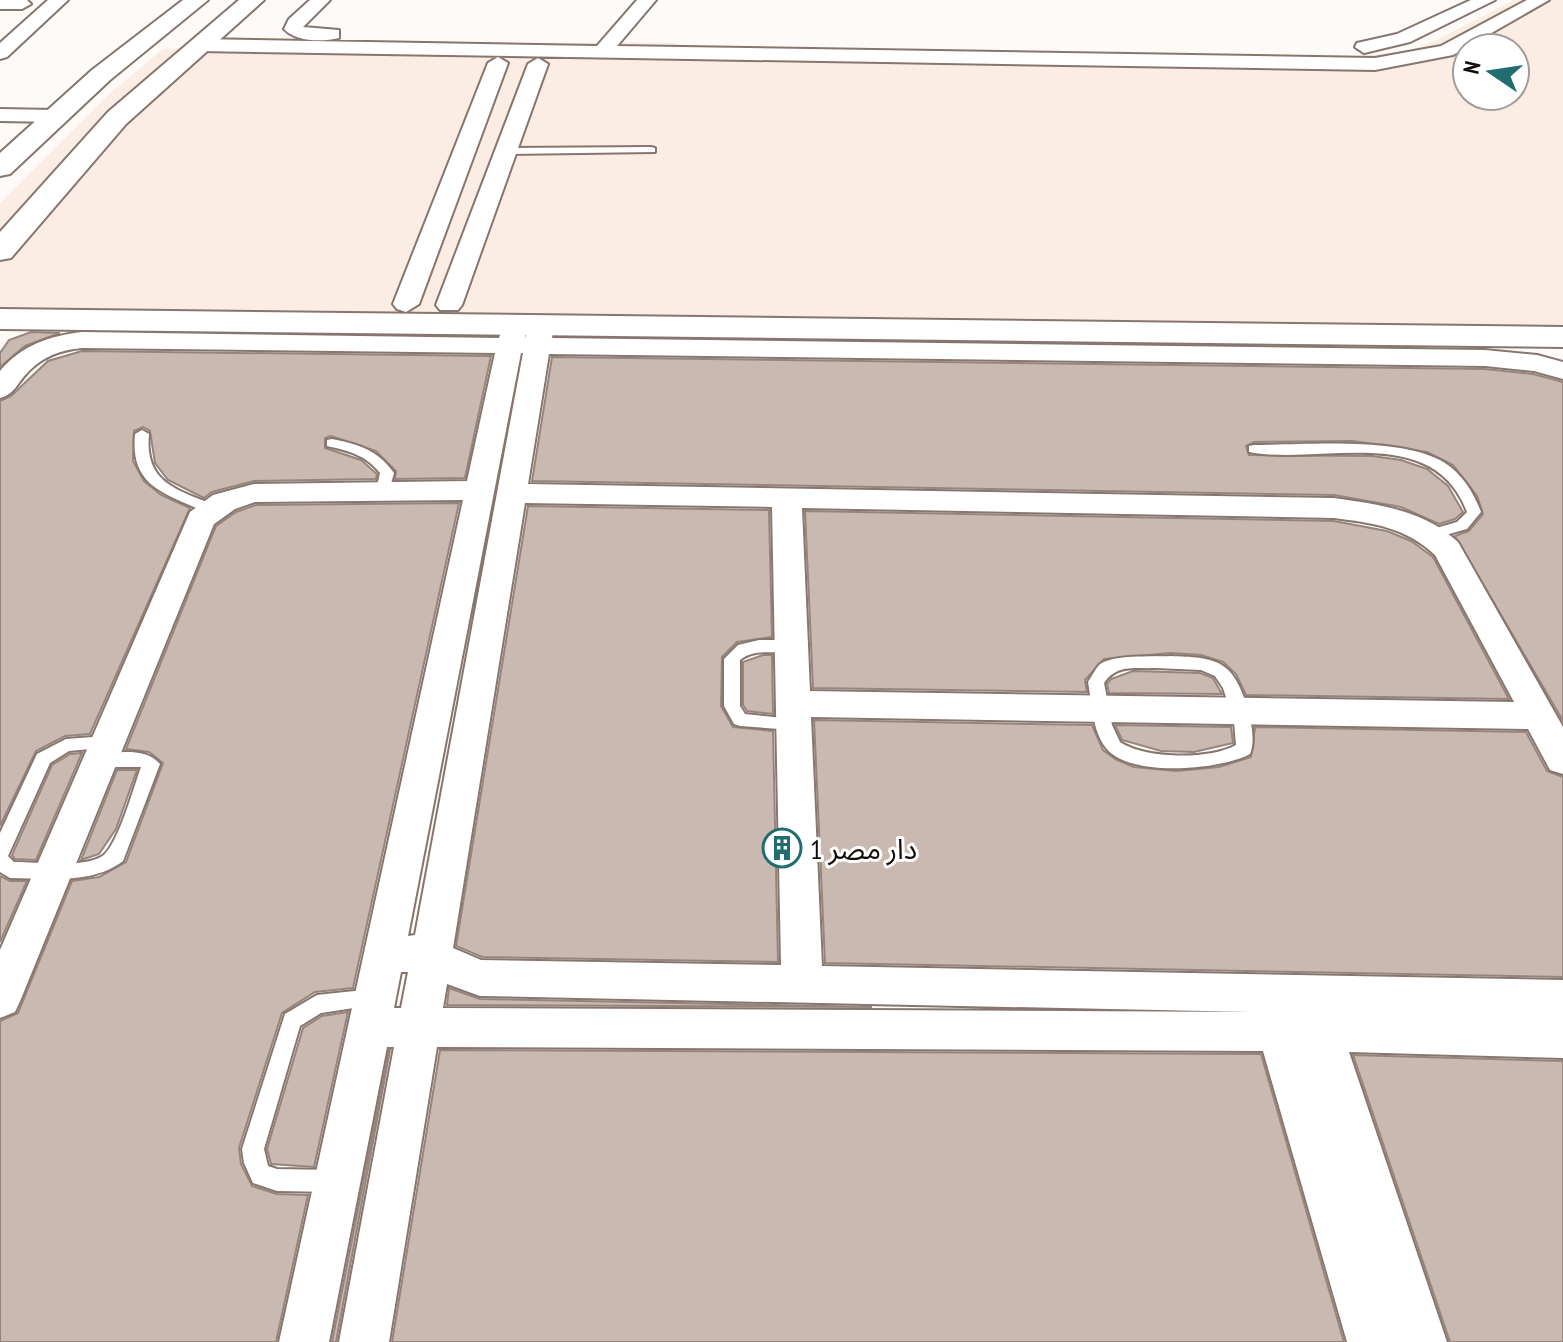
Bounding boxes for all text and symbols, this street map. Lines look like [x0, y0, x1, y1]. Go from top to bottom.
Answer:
north arrow [1451, 32, 1531, 112]
text: N [1457, 59, 1486, 76]
building icon: دار مصر 1 [761, 827, 803, 869]
place label: دار مصر 1 [810, 830, 917, 867]

